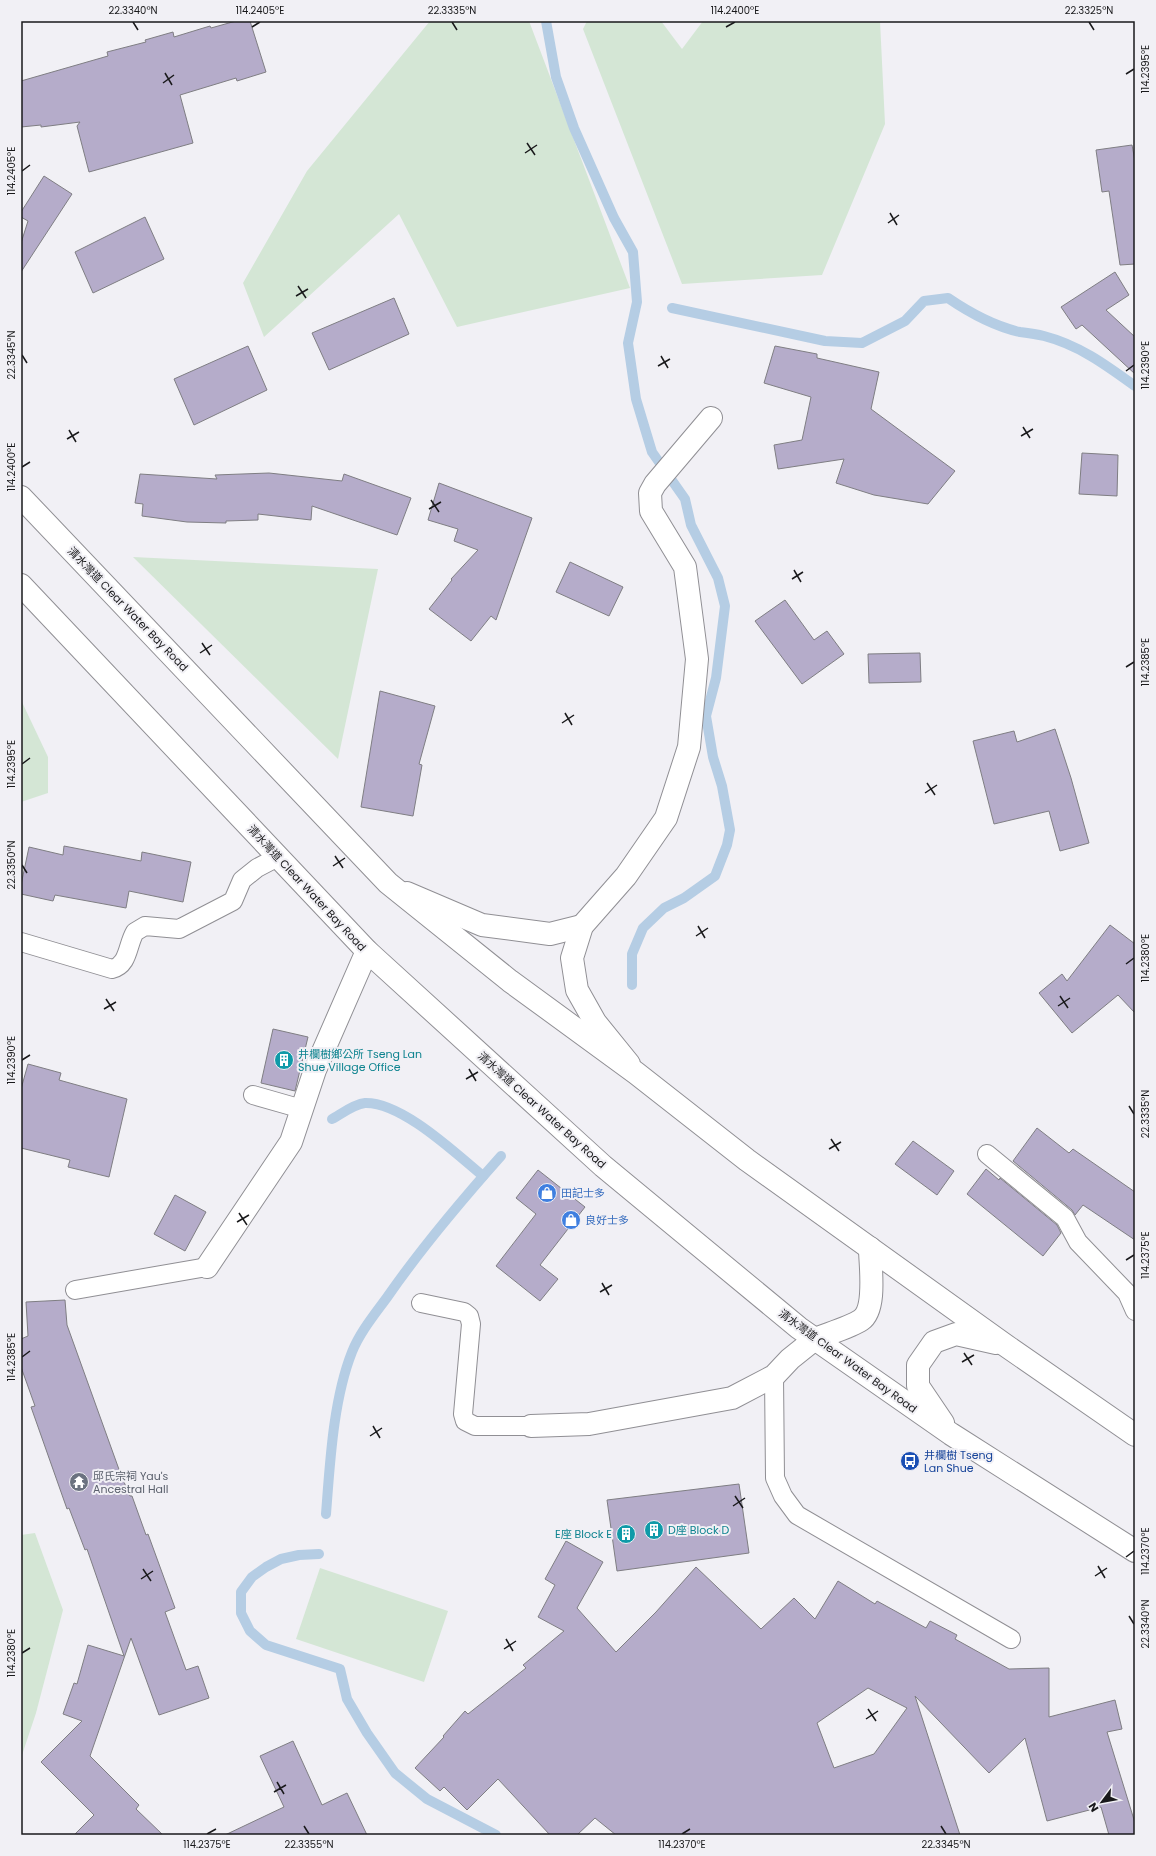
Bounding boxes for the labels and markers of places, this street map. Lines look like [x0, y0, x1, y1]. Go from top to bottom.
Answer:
place label: 井欄樹鄉公所 Tseng Lan Shue Village Office [298, 1046, 422, 1075]
building icon: 井欄樹鄉公所 Tseng Lan Shue Village Office [273, 1049, 295, 1071]
shop icon: 田記士多 [536, 1182, 558, 1204]
place label: 田記士多 [561, 1185, 605, 1201]
shop icon: 良好士多 [560, 1209, 582, 1231]
place label: 良好士多 [585, 1212, 629, 1228]
place label: 井欄樹 Tseng Lan Shue [924, 1447, 993, 1476]
bus stop icon: 井欄樹 Tseng Lan Shue [899, 1450, 921, 1472]
place label: 邱氏宗祠 Yau's Ancestral Hall [93, 1468, 169, 1497]
temple icon: 邱氏宗祠 Yau's Ancestral Hall [68, 1471, 90, 1493]
building icon: D座 Block D [643, 1519, 665, 1541]
place label: D座 Block D [668, 1522, 729, 1538]
building icon: E座 Block E [615, 1523, 637, 1545]
place label: E座 Block E [555, 1526, 612, 1542]

